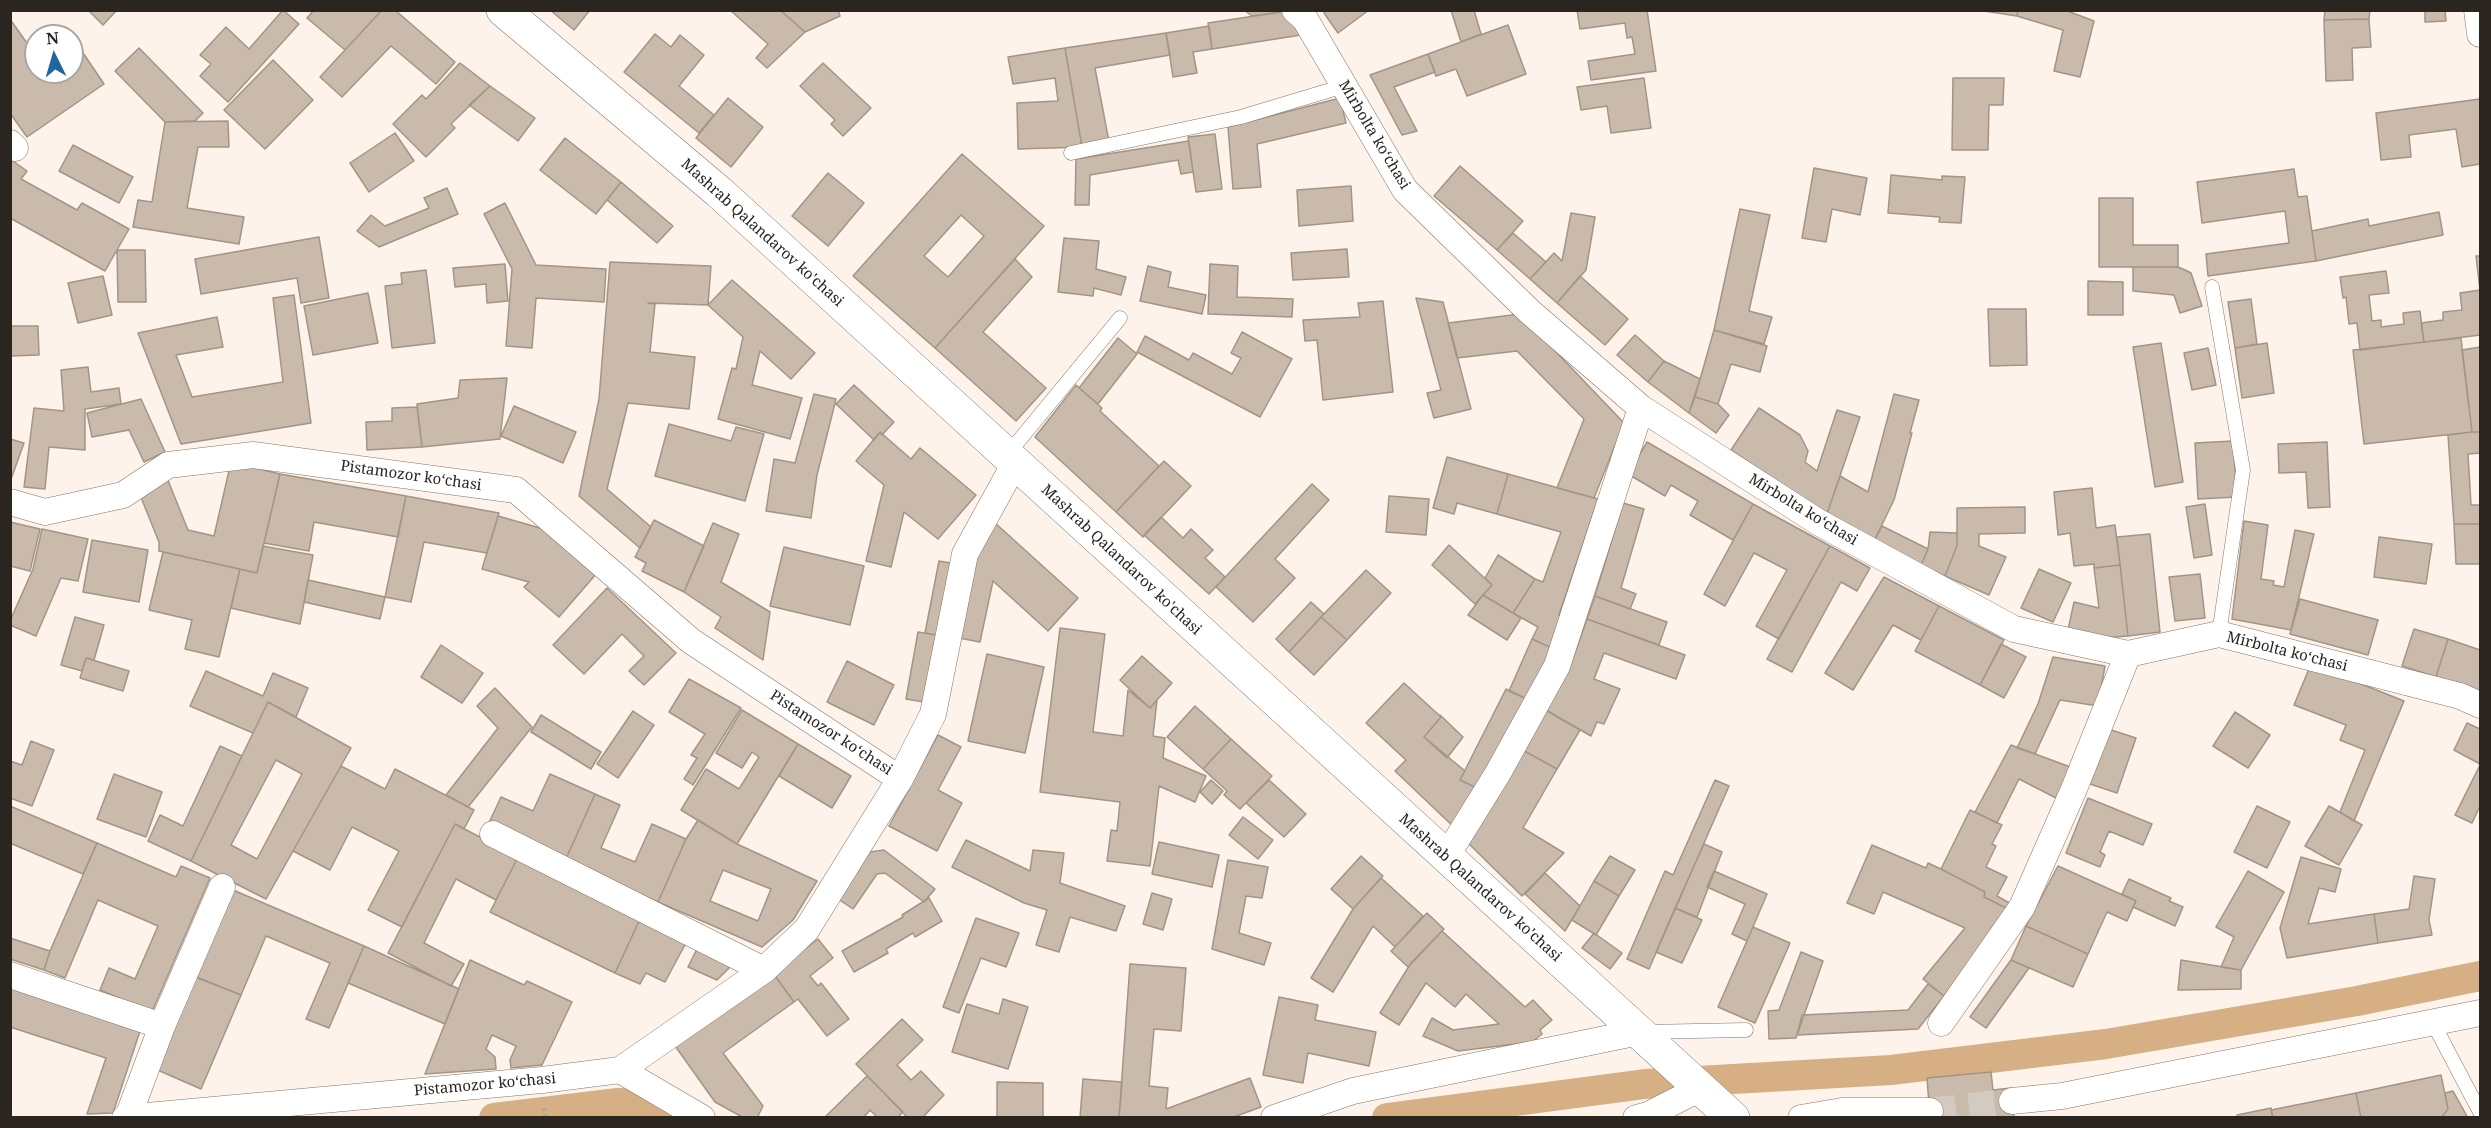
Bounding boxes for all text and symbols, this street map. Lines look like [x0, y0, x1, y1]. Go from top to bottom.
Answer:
north arrow [24, 24, 84, 84]
text: N [45, 27, 60, 50]
street label: Mirbolta koʻchasi [1334, 77, 1414, 193]
street label: Mashrab Qalandarov ko'chasi [677, 155, 847, 311]
street label: Pistamozor koʻchasi [339, 457, 483, 495]
street label: Mirbolta koʻchasi [1745, 470, 1861, 550]
street label: Mashrab Qalandarov ko'chasi [1037, 481, 1205, 639]
street label: Mirbolta koʻchasi [2225, 628, 2349, 676]
street label: Pistamozor koʻchasi [766, 687, 896, 779]
street label: Mashrab Qalandarov ko'chasi [1395, 810, 1565, 966]
street label: Pistamozor koʻchasi [413, 1070, 557, 1100]

